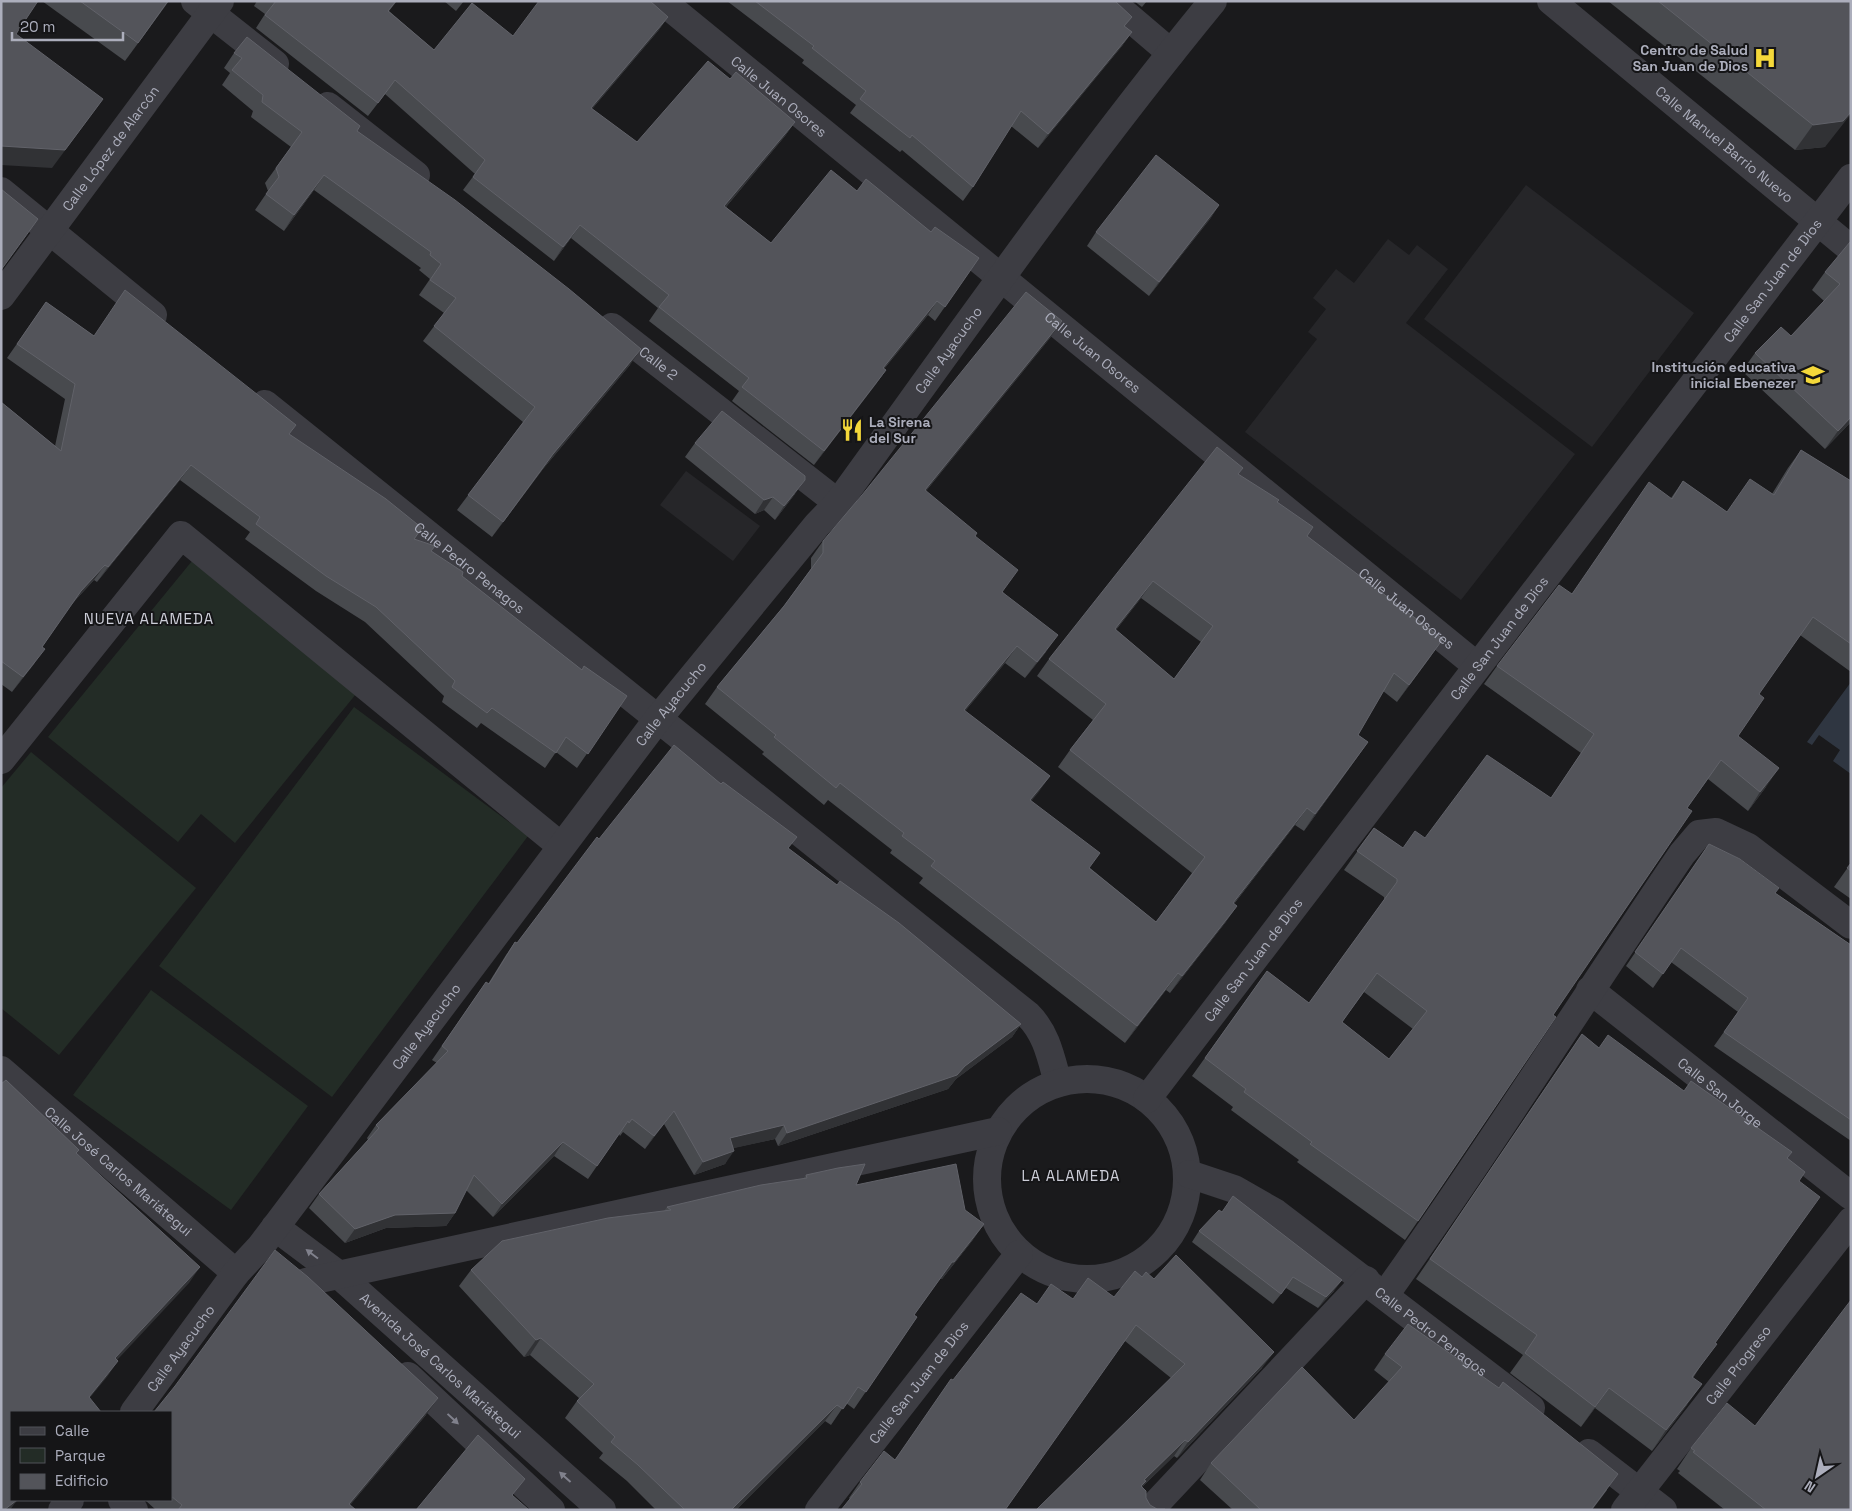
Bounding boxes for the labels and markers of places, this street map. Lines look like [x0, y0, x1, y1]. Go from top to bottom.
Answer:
place label: Centro de Salud San Juan de Dios [1633, 41, 1748, 75]
hospital icon: Centro de Salud San Juan de Dios [1752, 45, 1778, 71]
place label: Institución educativa inicial Ebenezer [1652, 358, 1796, 392]
school or university icon: Institución educativa inicial Ebenezer [1800, 362, 1826, 388]
place label: La Sirena del Sur [869, 413, 931, 447]
restaurant icon: La Sirena del Sur [839, 417, 865, 443]

